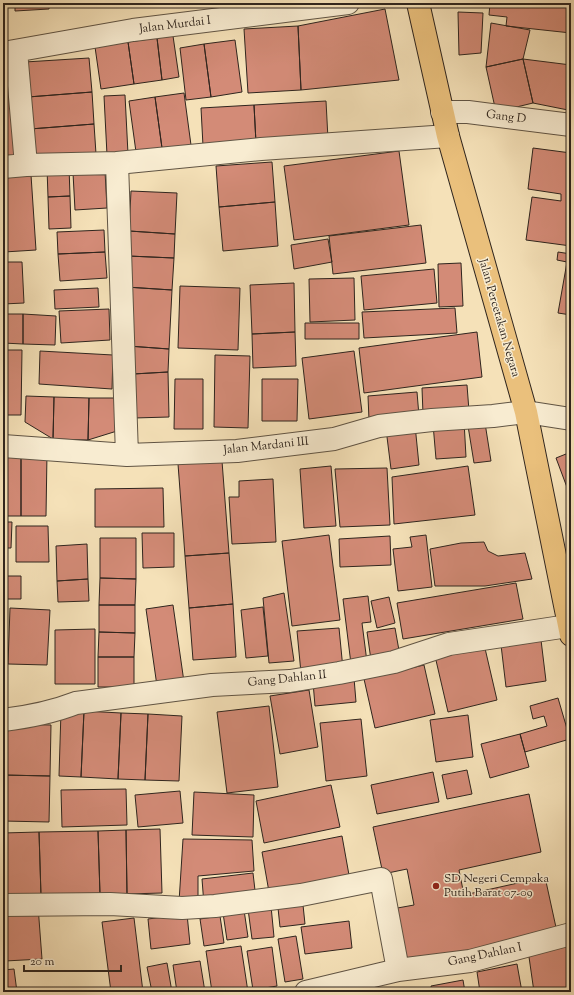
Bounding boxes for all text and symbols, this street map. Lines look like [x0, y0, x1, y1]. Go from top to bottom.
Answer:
street label: Jalan Murdai I [137, 12, 212, 38]
street label: Gang D [485, 106, 527, 128]
street label: Jalan Percetakan Negara [473, 256, 525, 380]
street label: Jalan Mardani III [221, 433, 310, 460]
street label: Gang Dahlan II [247, 666, 327, 692]
place label: SD Negeri Cempaka Putih Barat 07-09 [444, 870, 550, 902]
marker: SD Negeri Cempaka Putih Barat 07-09 [431, 881, 441, 891]
street label: Gang Dahlan I [446, 938, 524, 972]
scale bar [24, 947, 121, 973]
text: 20 m [30, 953, 55, 971]

